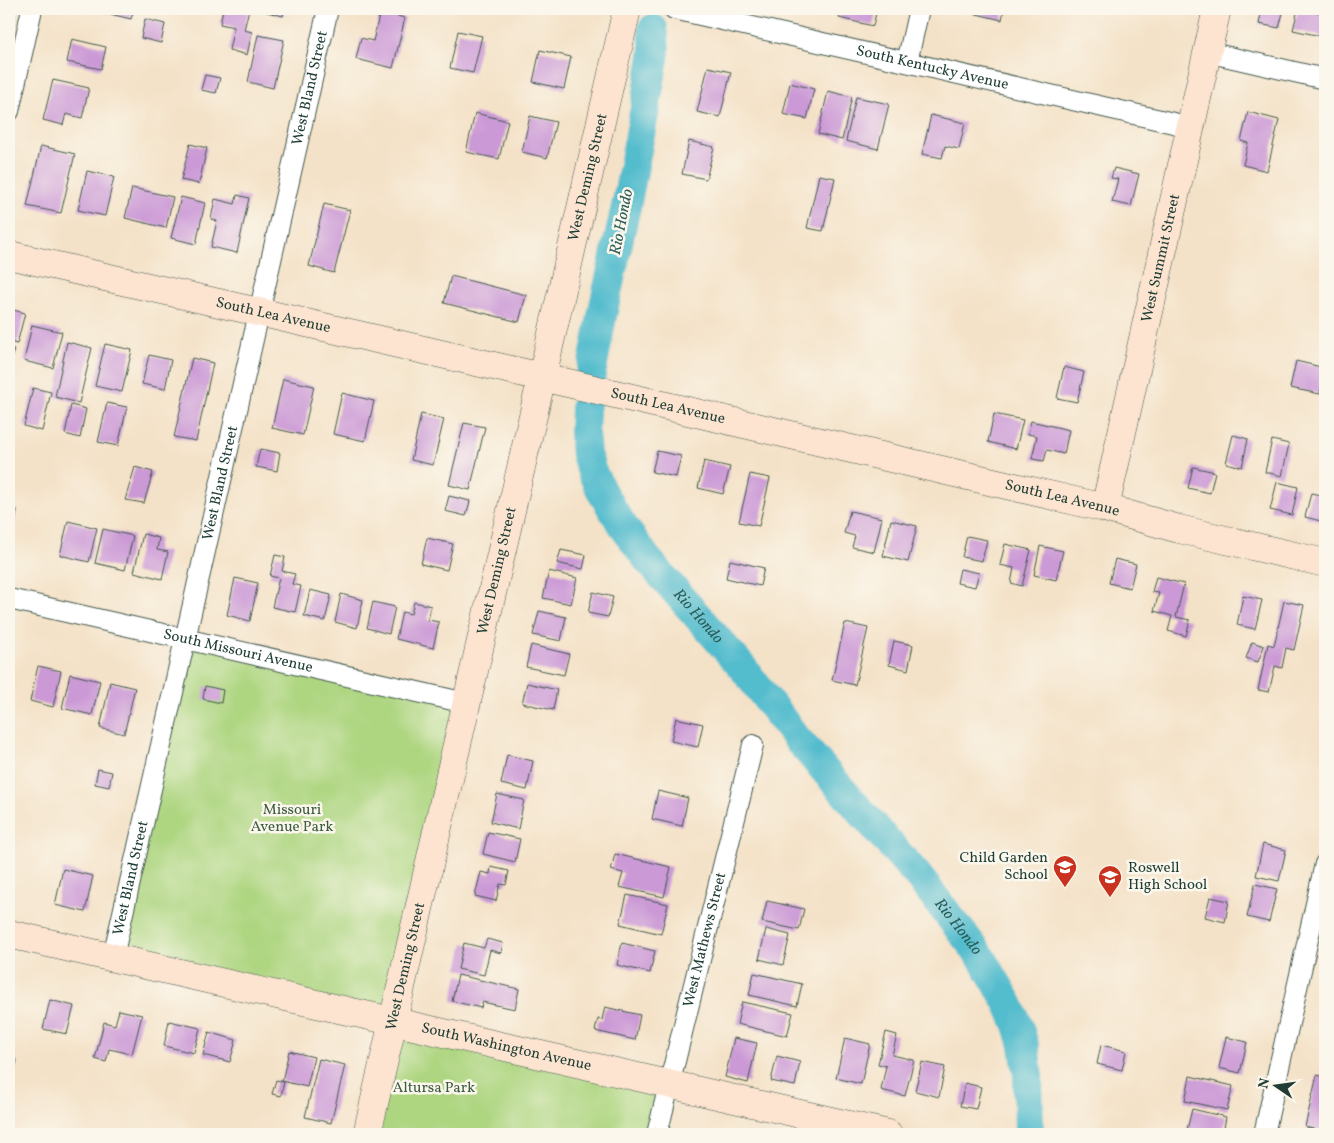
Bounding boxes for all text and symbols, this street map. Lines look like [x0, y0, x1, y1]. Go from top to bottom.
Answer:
street label: West Bland Street [287, 29, 333, 147]
street label: South Kentucky Avenue [854, 40, 1011, 96]
street label: West Deming Street [563, 111, 613, 243]
water label: Rio Hondo [605, 187, 639, 257]
street label: West Summit Street [1136, 192, 1186, 325]
street label: South Lea Avenue [214, 292, 333, 339]
street label: South Lea Avenue [608, 383, 727, 430]
street label: West Bland Street [197, 424, 244, 542]
street label: South Lea Avenue [1003, 475, 1122, 522]
street label: West Deming Street [472, 505, 522, 637]
water label: Rio Hondo [668, 584, 729, 649]
street label: South Missouri Avenue [161, 624, 315, 678]
park label: Missouri Avenue Park [251, 800, 333, 838]
street label: West Bland Street [108, 819, 154, 937]
place label: Child Garden School [960, 848, 1048, 886]
school or university icon: Child Garden School [1052, 854, 1078, 888]
place label: Roswell High School [1128, 858, 1207, 896]
school or university icon: Roswell High School [1097, 864, 1123, 898]
street label: West Mathews Street [678, 870, 732, 1010]
water label: Rio Hondo [929, 894, 987, 961]
street label: West Deming Street [381, 900, 431, 1032]
street label: South Washington Avenue [419, 1018, 593, 1077]
north arrow [1252, 1060, 1302, 1110]
text: N [1254, 1076, 1275, 1091]
park label: Altursa Park [393, 1078, 475, 1099]

